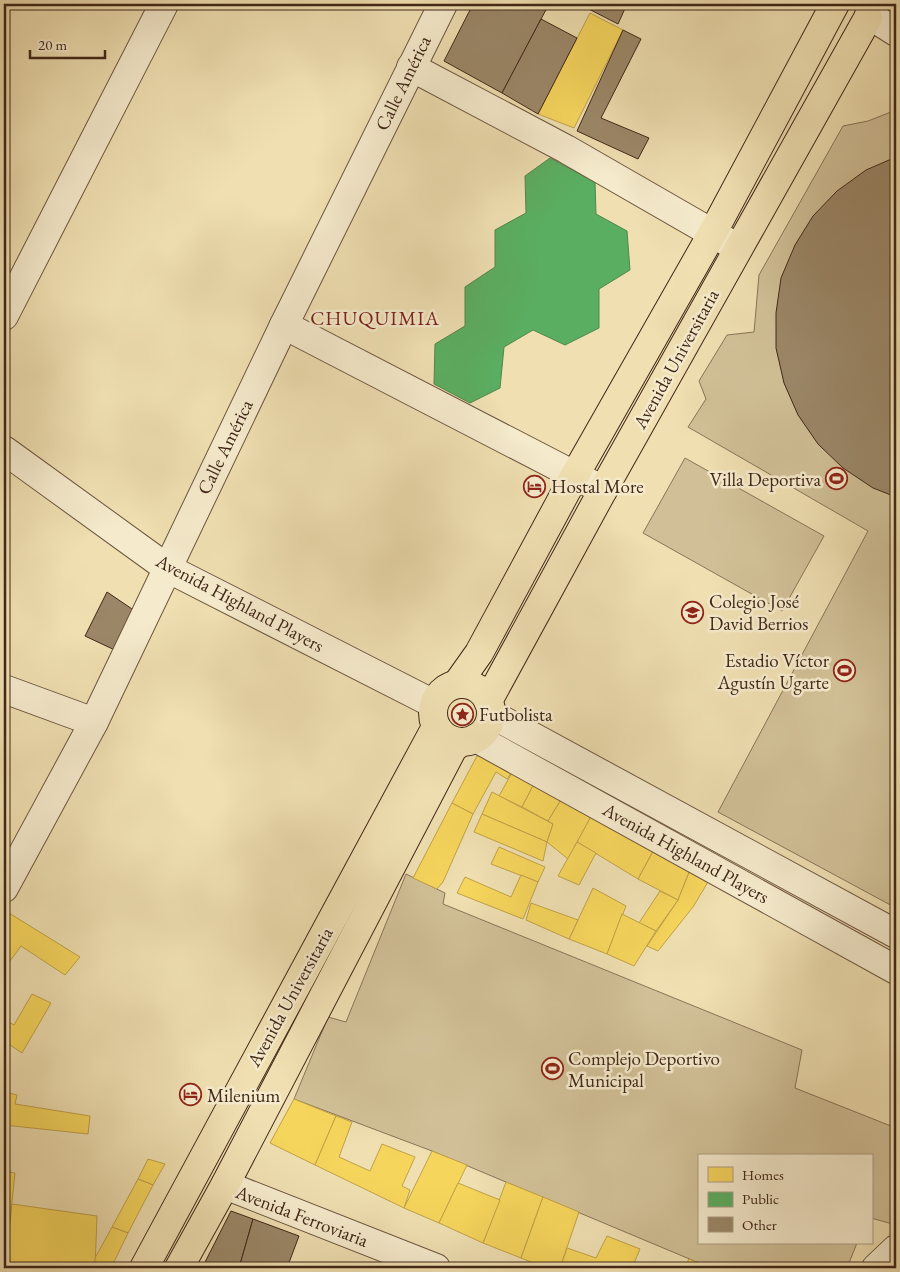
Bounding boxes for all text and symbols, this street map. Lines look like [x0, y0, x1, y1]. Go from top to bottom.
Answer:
scale bar [30, 28, 105, 60]
street label: Calle América [369, 31, 437, 135]
text: 20 m [38, 35, 67, 54]
street label: Avenida Universitaria [627, 284, 725, 434]
district label: CHUQUIMIA [310, 305, 440, 331]
street label: Calle América [191, 395, 259, 499]
place label: Villa Deportiva [710, 467, 821, 492]
sports icon: Villa Deportiva [825, 467, 849, 491]
hotel icon: Hostal More [523, 474, 547, 498]
place label: Hostal More [551, 474, 644, 499]
street label: Avenida Highland Players [151, 548, 328, 658]
place label: Colegio José David Berrios [709, 589, 808, 636]
school or university icon: Colegio José David Berrios [681, 600, 705, 624]
place label: Estadio Víctor Agustín Ugarte [716, 648, 830, 695]
sports icon: Estadio Víctor Agustín Ugarte [833, 659, 857, 683]
place icon: Futbolista [451, 702, 475, 726]
place label: Futbolista [479, 702, 553, 727]
street label: Avenida Highland Players [597, 796, 774, 909]
street label: Avenida Universitaria [241, 922, 339, 1072]
place label: Complejo Deportivo Municipal [568, 1046, 720, 1093]
sports icon: Complejo Deportivo Municipal [540, 1057, 564, 1081]
hotel icon: Milenium [179, 1083, 203, 1107]
place label: Milenium [207, 1083, 280, 1108]
legend [698, 1154, 872, 1244]
text: Homes [742, 1165, 784, 1184]
street label: Avenida Ferroviaria [231, 1179, 372, 1253]
text: Public [742, 1189, 779, 1208]
text: Other [742, 1215, 777, 1234]

